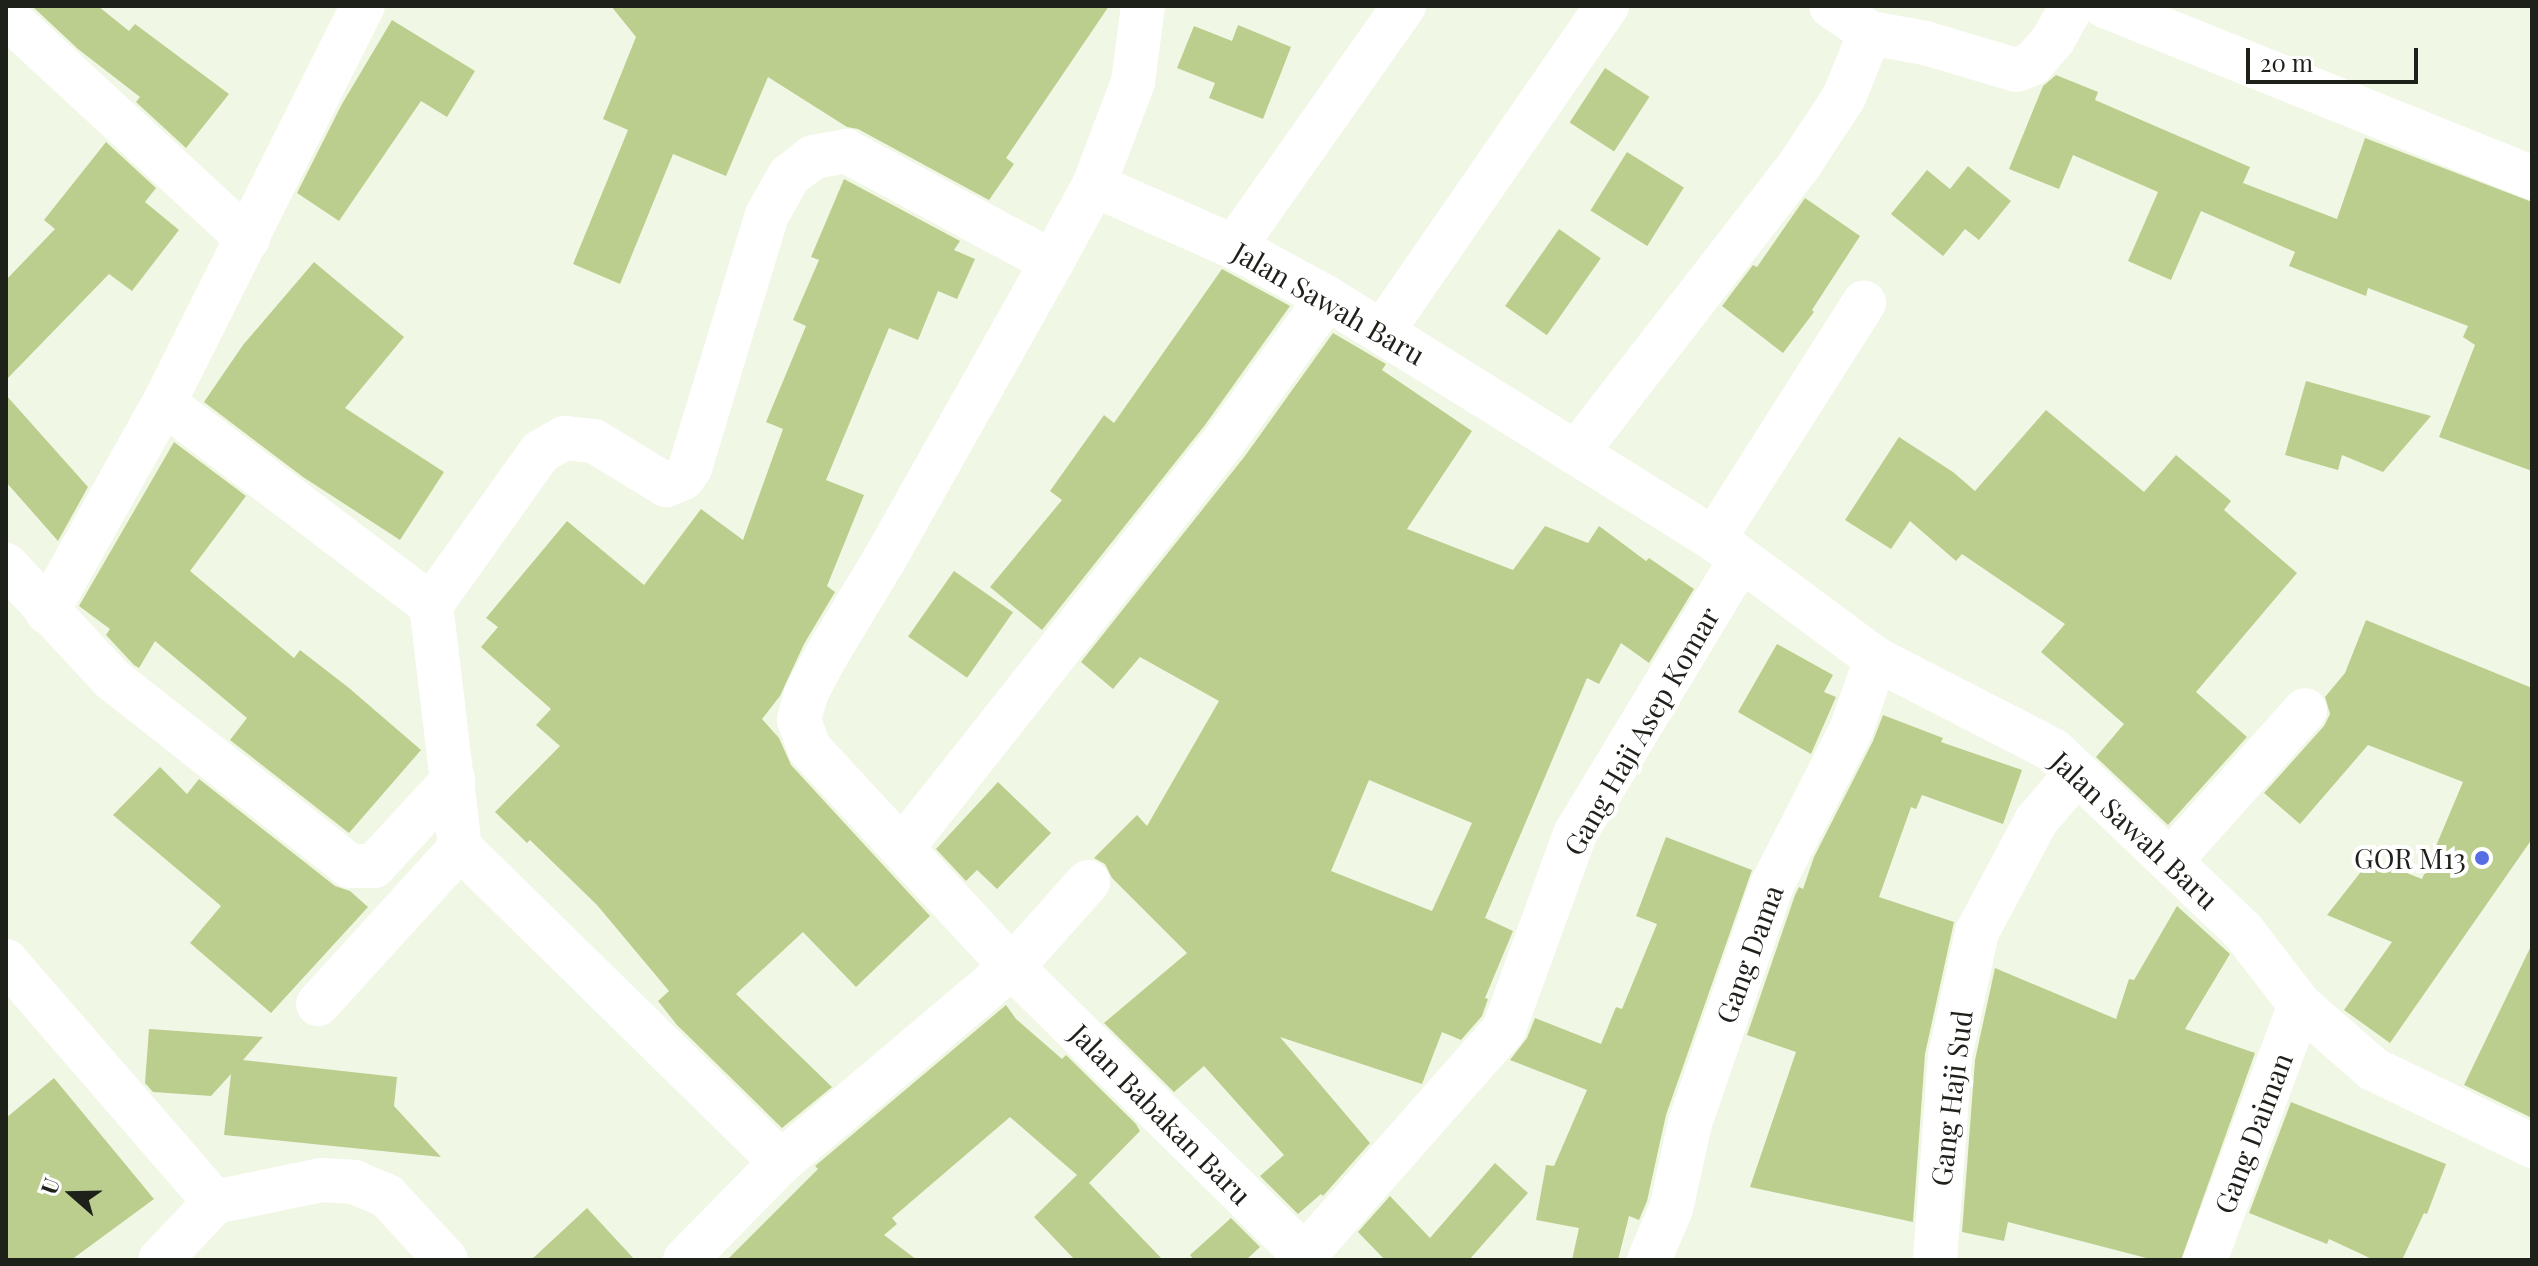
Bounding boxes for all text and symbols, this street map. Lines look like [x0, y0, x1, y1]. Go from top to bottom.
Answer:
scale bar [2250, 32, 2422, 82]
text: 20 m [2260, 46, 2313, 78]
street label: Jalan Sawah Baru [1227, 234, 1431, 372]
street label: Gang Haji Asep Komar [1556, 601, 1726, 861]
street label: Jalan Sawah Baru [2045, 744, 2225, 916]
place label: GOR M13 [2354, 841, 2466, 875]
marker: GOR M13 [2473, 849, 2491, 867]
street label: Gang Dama [1708, 880, 1790, 1028]
street label: Gang Haji Sud [1924, 1008, 1978, 1188]
street label: Jalan Babakan Baru [1064, 1017, 1258, 1211]
street label: Gang Daiman [2207, 1048, 2299, 1218]
north arrow [32, 1154, 112, 1234]
text: U [33, 1174, 66, 1198]

